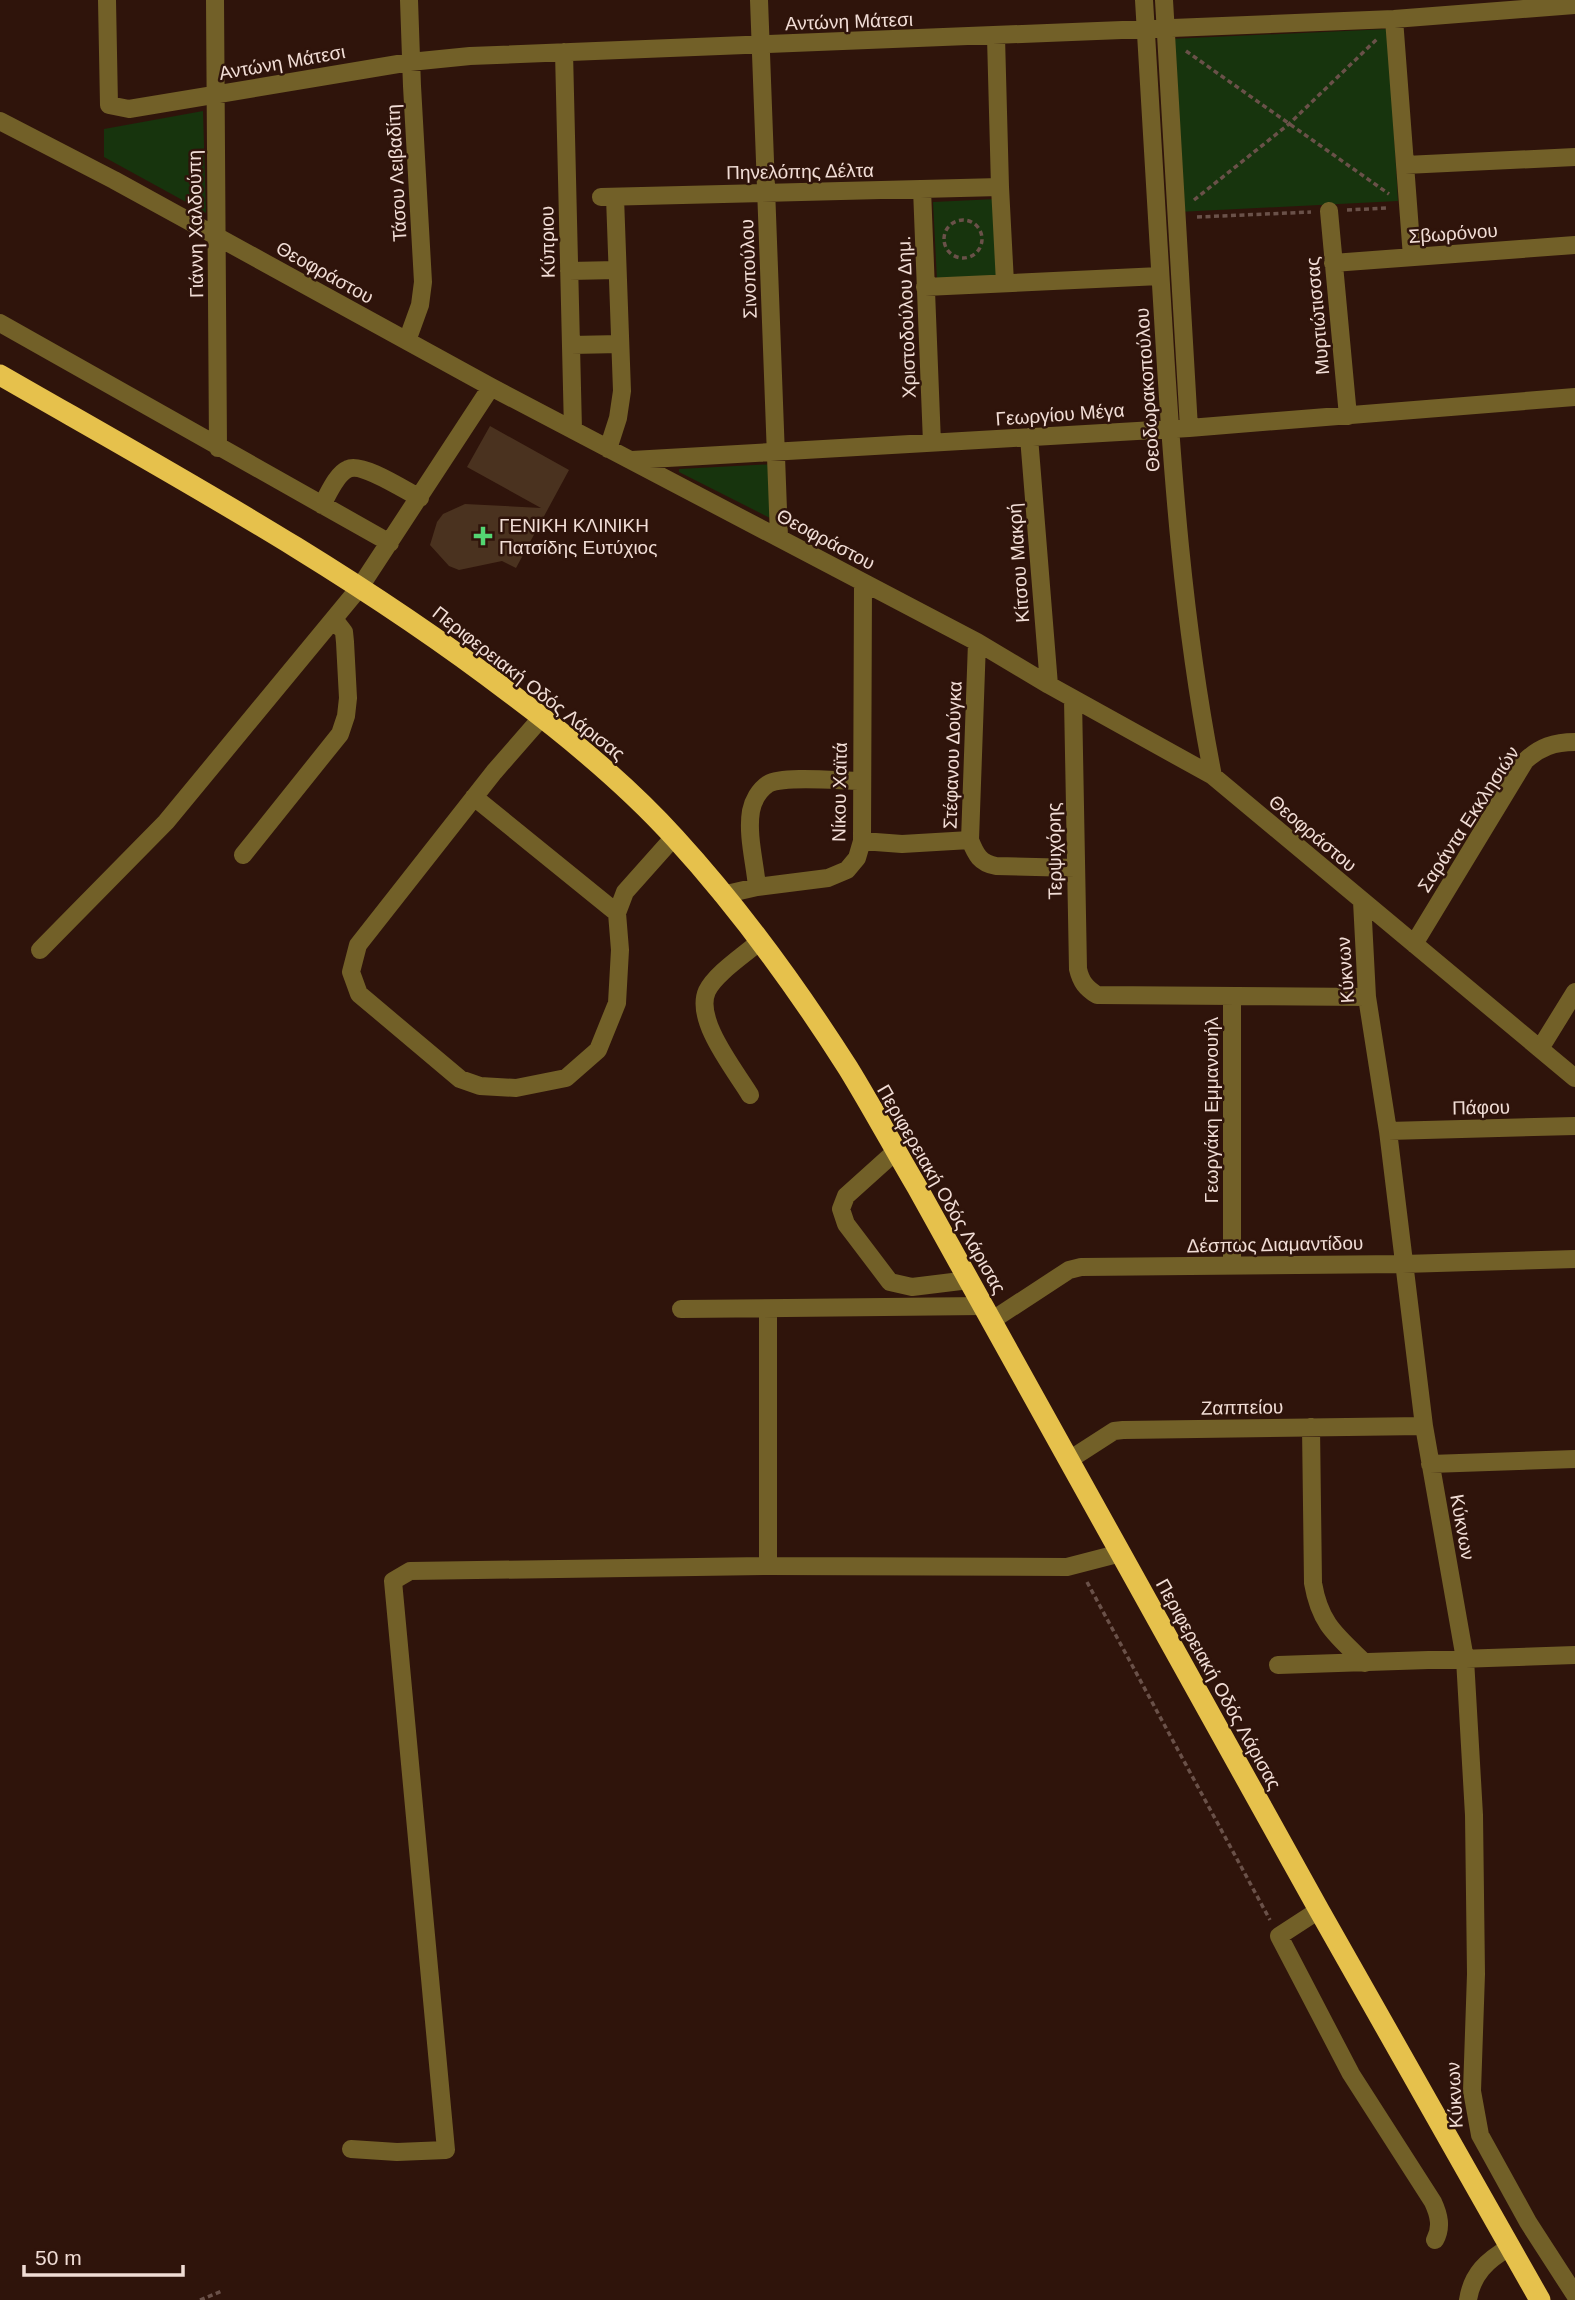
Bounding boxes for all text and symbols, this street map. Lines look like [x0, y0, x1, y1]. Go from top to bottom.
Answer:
street label: Αντώνη Μάτεσι [785, 9, 913, 34]
street label: Αντώνη Μάτεσι [217, 41, 347, 84]
street label: Τάσου Λειβαδίτη [382, 104, 411, 242]
street label: Γιάννη Χαλδούπη [184, 150, 207, 298]
street label: Πηνελόπης Δέλτα [726, 160, 874, 183]
street label: Κύπριου [536, 206, 559, 278]
street label: Σινοπούλου [736, 219, 761, 319]
street label: Σβωρόνου [1408, 220, 1498, 247]
street label: Χριστοδούλου Δημ. [893, 235, 920, 399]
street label: Θεοφράστου [272, 237, 377, 308]
street label: Μυρτιώτισσας [1302, 256, 1333, 376]
street label: Θεοδωρακοπούλου [1131, 307, 1164, 473]
street label: Γεωργίου Μέγα [995, 400, 1125, 429]
street label: Κίτσου Μακρή [1004, 502, 1033, 623]
street label: Θεοφράστου [773, 505, 878, 574]
place label: ΓΕΝΙΚΗ ΚΛΙΝΙΚΗ Πατσίδης Ευτύχιος [499, 515, 657, 558]
marker: ΓΕΝΙΚΗ ΚΛΙΝΙΚΗ Πατσίδης Ευτύχιος [473, 526, 493, 546]
street label: Περιφερειακή Οδός Λάρισας [429, 602, 629, 765]
street label: Στέφανου Δούγκα [939, 681, 966, 829]
street label: Νίκου Χαϊτά [828, 742, 851, 842]
street label: Σαράντα Εκκλησιών [1413, 742, 1523, 896]
street label: Θεοφράστου [1265, 791, 1361, 876]
street label: Τερψιχόρης [1043, 802, 1066, 900]
street label: Κύκνων [1333, 936, 1358, 1004]
street label: Γεωργάκη Εμμανουήλ [1201, 1016, 1222, 1203]
street label: Περιφερειακή Οδός Λάρισας [873, 1081, 1010, 1297]
street label: Πάφου [1452, 1096, 1510, 1119]
street label: Δέσπως Διαμαντίδου [1187, 1232, 1363, 1257]
street label: Ζαππείου [1201, 1396, 1283, 1419]
street label: Κύκνων [1446, 1493, 1479, 1562]
street label: Περιφερειακή Οδός Λάρισας [1152, 1575, 1285, 1793]
street label: Κύκνων [1442, 2061, 1467, 2129]
scale bar [24, 2234, 184, 2278]
text: 50 m [35, 2246, 82, 2269]

